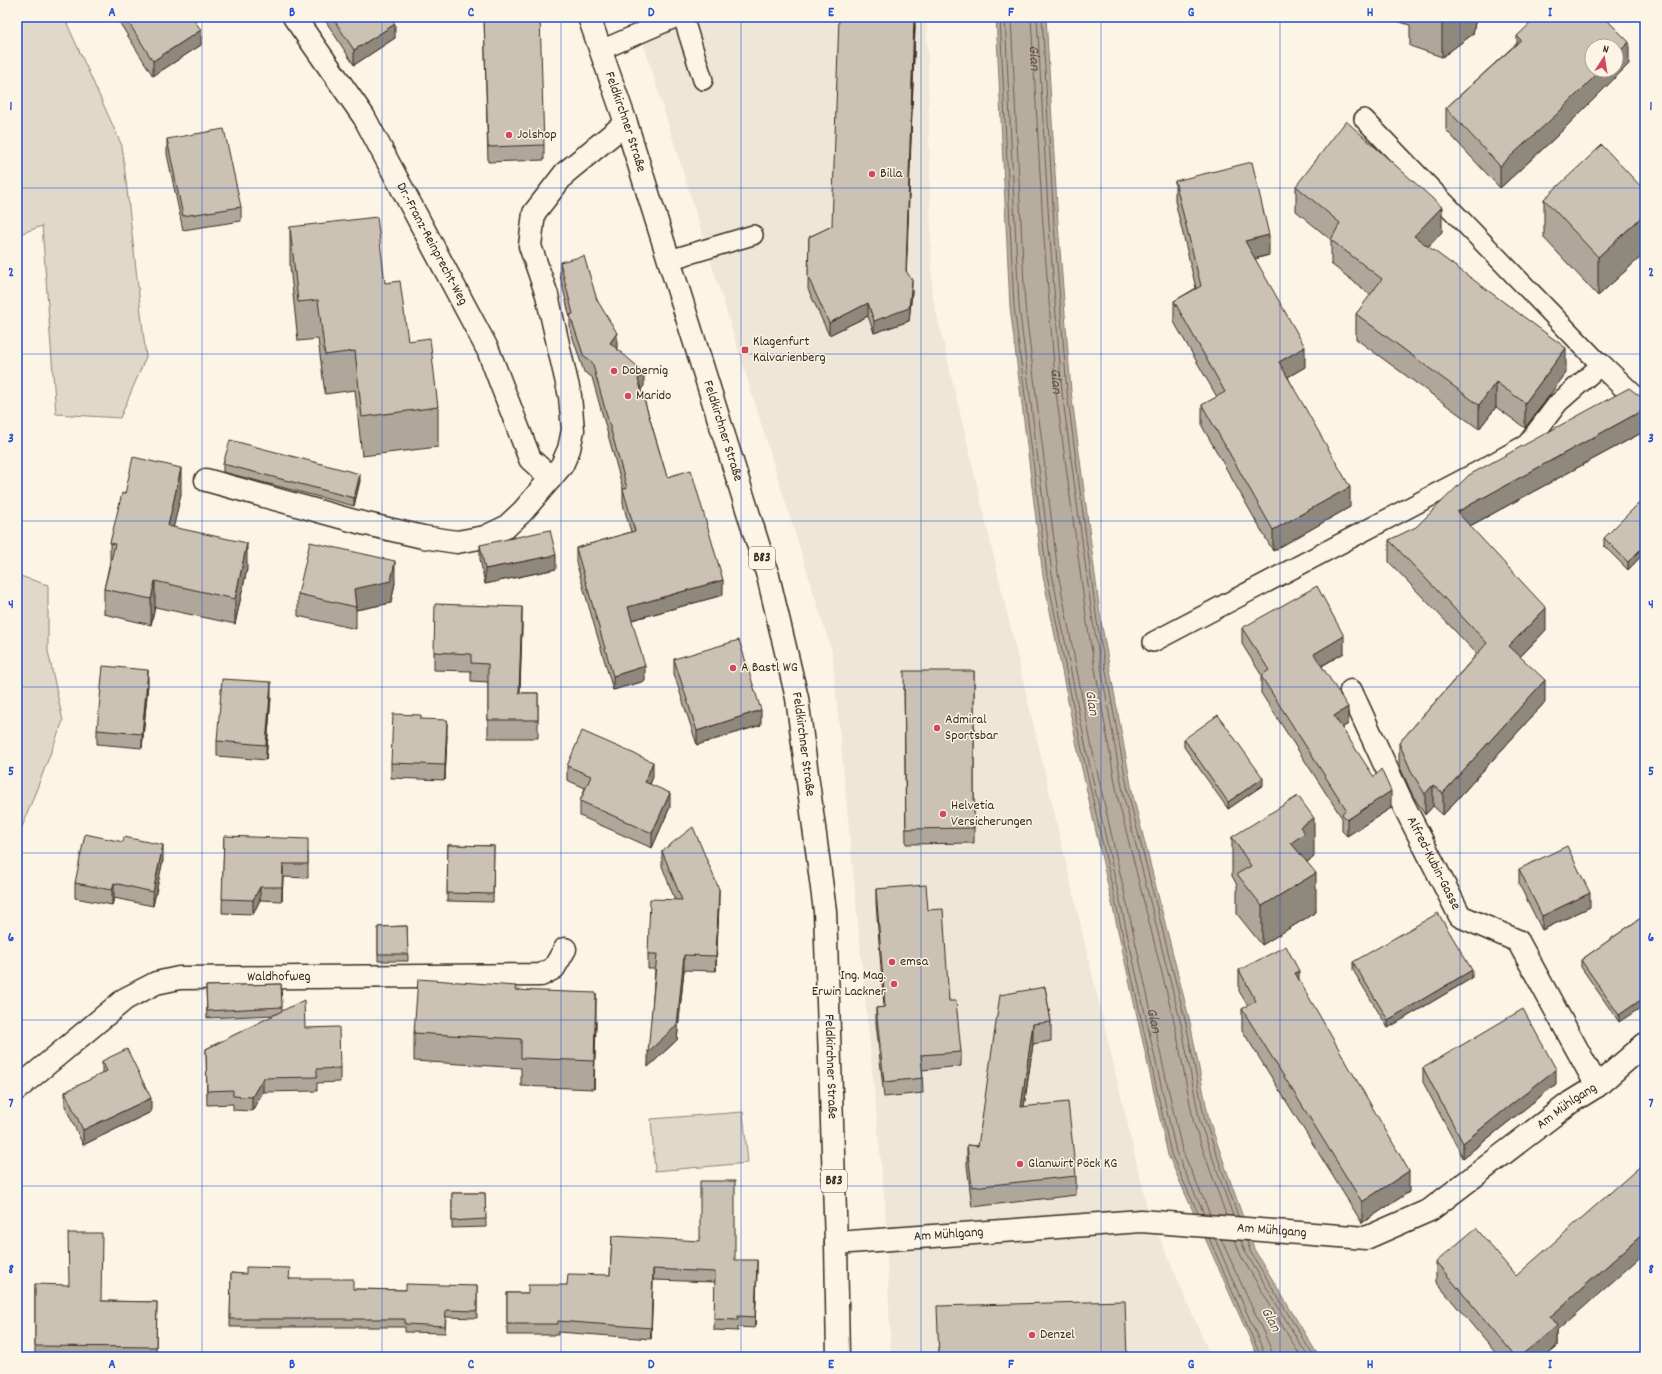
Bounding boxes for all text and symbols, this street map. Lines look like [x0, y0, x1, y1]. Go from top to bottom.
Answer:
text: A [108, 4, 116, 23]
text: B [289, 4, 295, 23]
text: C [468, 4, 475, 23]
text: D [648, 4, 655, 23]
text: E [828, 4, 835, 23]
text: F [1008, 4, 1014, 23]
text: G [1188, 4, 1195, 23]
text: H [1367, 4, 1374, 23]
text: I [1548, 4, 1553, 23]
north arrow [1584, 38, 1624, 78]
text: N [1601, 42, 1611, 59]
water label: Glan [1022, 45, 1045, 72]
street label: Feldkirchner Straße [599, 69, 651, 175]
text: 1 [10, 98, 13, 117]
text: 1 [1650, 98, 1653, 117]
place label: Jolshop [517, 125, 557, 145]
marker: Jolshop [504, 130, 514, 140]
place label: Billa [880, 164, 903, 184]
marker: Billa [867, 169, 877, 179]
street label: Dr.-Franz-Reinprecht-Weg [391, 179, 473, 309]
text: 2 [8, 264, 14, 283]
text: 2 [1648, 264, 1654, 283]
place label: Klagenfurt Kalvarienberg [753, 332, 826, 368]
marker: Klagenfurt Kalvarienberg [740, 345, 750, 355]
place label: Dobernig [622, 361, 668, 381]
marker: Dobernig [609, 366, 619, 376]
water label: Glan [1043, 368, 1067, 396]
street label: Feldkirchner Straße [697, 378, 748, 484]
place label: Marido [636, 386, 671, 406]
marker: Marido [623, 391, 633, 401]
text: 3 [8, 430, 14, 449]
text: 3 [1648, 430, 1654, 449]
road number: B83 [749, 547, 775, 569]
text: 4 [8, 596, 14, 615]
text: 4 [1648, 596, 1654, 615]
place label: A Bastl WG [741, 658, 798, 678]
marker: A Bastl WG [728, 663, 738, 673]
water label: Glan [1078, 689, 1104, 718]
street label: Feldkirchner Straße [786, 690, 820, 798]
place label: Admiral Sportsbar [945, 710, 999, 746]
marker: Admiral Sportsbar [932, 723, 942, 733]
text: 5 [8, 763, 14, 782]
text: 5 [1648, 763, 1654, 782]
place label: Helvetia Versicherungen [951, 796, 1032, 832]
marker: Helvetia Versicherungen [938, 809, 948, 819]
street label: Alfred-Kubin-Gasse [1401, 813, 1465, 914]
text: 6 [8, 929, 15, 948]
text: 6 [1648, 929, 1655, 948]
place label: emsa [900, 952, 929, 972]
marker: emsa [887, 957, 897, 967]
place label: Ing. Mag. Erwin Lackner [812, 966, 887, 1002]
street label: Waldhofweg [247, 967, 311, 987]
marker: Ing. Mag. Erwin Lackner [889, 979, 899, 989]
water label: Glan [1140, 1006, 1167, 1036]
street label: Feldkirchner Straße [818, 1014, 842, 1119]
street label: Am Mühlgang [1533, 1078, 1601, 1135]
text: 7 [9, 1095, 14, 1114]
text: 7 [1649, 1095, 1654, 1114]
place label: Glanwirt Pöck KG [1028, 1154, 1117, 1174]
marker: Glanwirt Pöck KG [1015, 1159, 1025, 1169]
road number: B83 [821, 1170, 847, 1192]
street label: Am Mühlgang [1236, 1218, 1307, 1243]
street label: Am Mühlgang [913, 1222, 984, 1247]
text: 8 [8, 1261, 14, 1280]
text: 8 [1648, 1261, 1654, 1280]
water label: Glan [1254, 1304, 1286, 1337]
place label: Denzel [1040, 1325, 1075, 1345]
marker: Denzel [1027, 1330, 1037, 1340]
text: A [108, 1356, 116, 1374]
text: B [289, 1356, 295, 1374]
text: C [468, 1356, 475, 1374]
text: D [648, 1356, 655, 1374]
text: E [828, 1356, 835, 1374]
text: F [1008, 1356, 1014, 1374]
text: G [1188, 1356, 1195, 1374]
text: H [1367, 1356, 1374, 1374]
text: I [1548, 1356, 1553, 1374]

